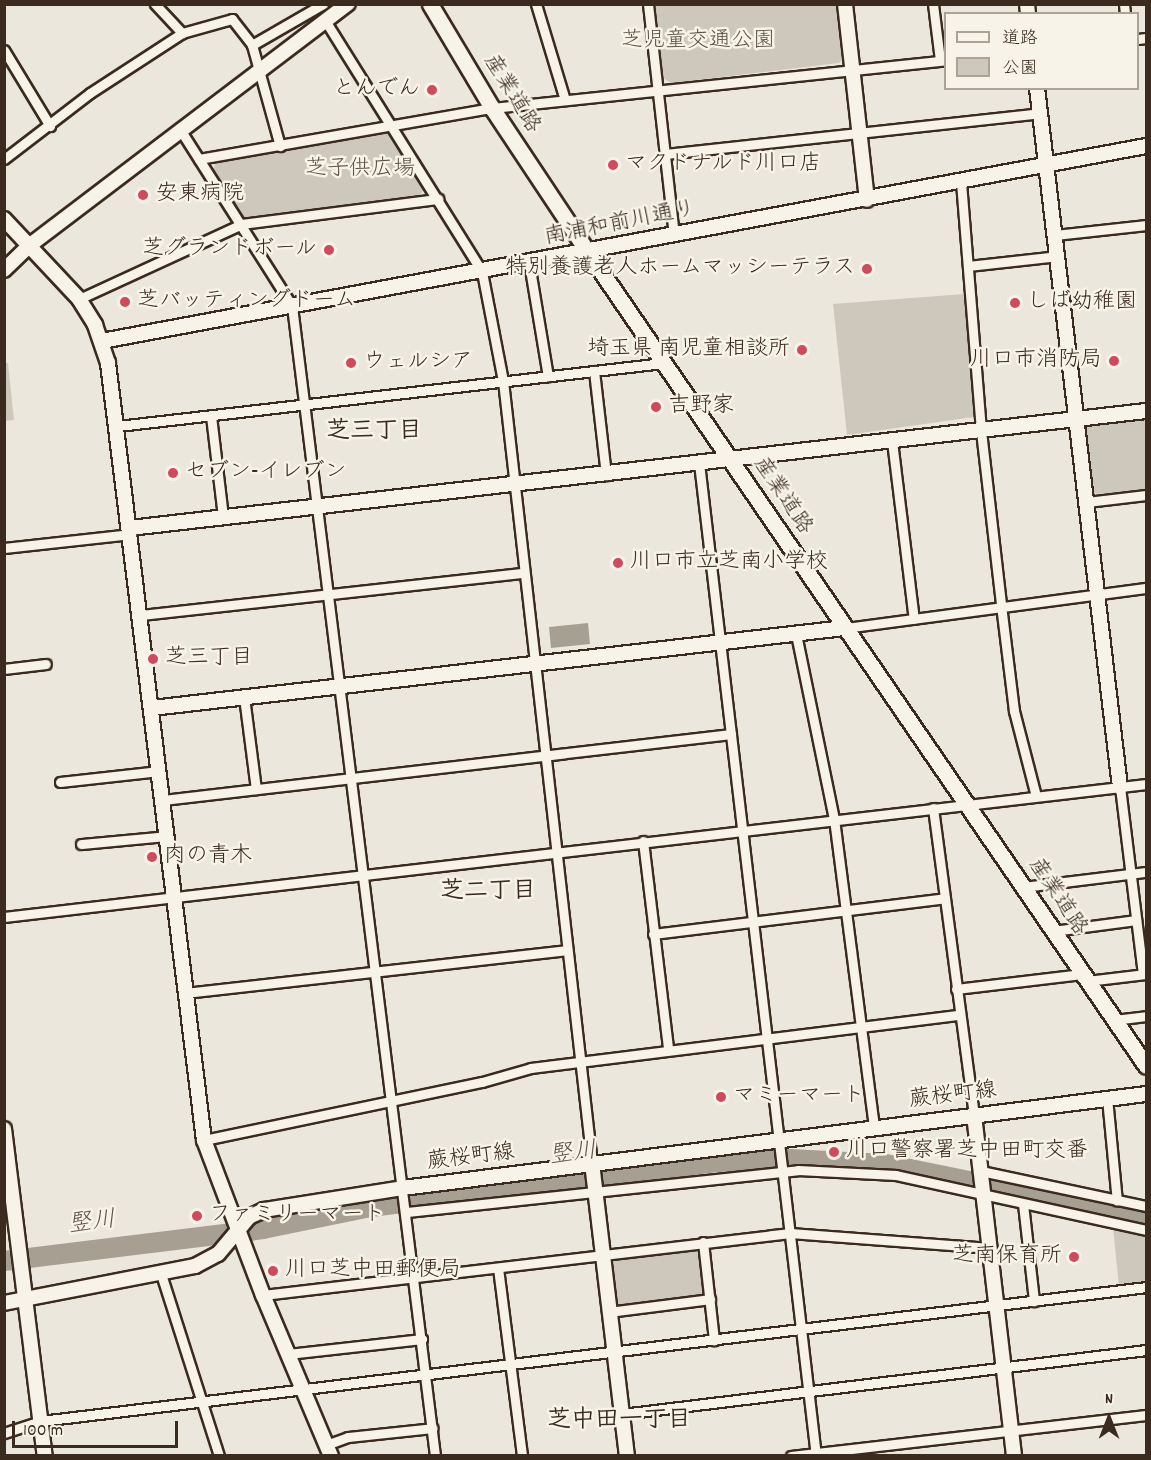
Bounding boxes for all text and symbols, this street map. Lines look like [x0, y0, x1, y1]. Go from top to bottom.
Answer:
legend [944, 12, 1139, 90]
text: 道路 [1002, 27, 1038, 52]
park label: 芝児童交通公園 [621, 29, 775, 55]
street label: 産業道路 [476, 50, 546, 138]
text: 公園 [1002, 57, 1038, 82]
place label: とんでん [332, 77, 420, 103]
marker: とんでん [425, 83, 439, 97]
place label: マクドナルド川口店 [625, 152, 823, 178]
park label: 芝子供広場 [305, 157, 415, 183]
marker: マクドナルド川口店 [606, 158, 620, 172]
place label: 安東病院 [156, 182, 244, 208]
marker: 安東病院 [134, 186, 152, 204]
street label: 南浦和前川通り [542, 196, 698, 252]
place label: 芝グランドボール [141, 237, 317, 263]
marker: 芝グランドボール [322, 243, 336, 257]
place label: 特別養護老人ホームマッシーテラス [503, 256, 855, 282]
marker: 特別養護老人ホームマッシーテラス [860, 262, 874, 276]
place label: 芝バッティングドーム [137, 289, 357, 315]
place label: しば幼稚園 [1027, 290, 1137, 316]
marker: 芝バッティングドーム [118, 295, 132, 309]
marker: しば幼稚園 [1008, 296, 1022, 310]
place label: 埼玉県 南児童相談所 [587, 337, 790, 363]
marker: 埼玉県 南児童相談所 [795, 343, 809, 357]
place label: 川口市消防局 [970, 348, 1102, 374]
place label: ウェルシア [363, 350, 473, 376]
marker: 川口市消防局 [1107, 354, 1121, 368]
marker: ウェルシア [344, 356, 358, 370]
place label: 吉野家 [668, 394, 734, 420]
marker: 吉野家 [649, 400, 663, 414]
district label: 芝三丁目 [326, 419, 422, 447]
street label: 産業道路 [746, 452, 818, 540]
place label: セブン-イレブン [185, 460, 347, 486]
marker: セブン-イレブン [166, 466, 180, 480]
place label: 川口市立芝南小学校 [630, 550, 828, 576]
marker: 川口市立芝南小学校 [611, 556, 625, 570]
place label: 芝三丁目 [165, 646, 253, 672]
marker: 芝三丁目 [146, 652, 160, 666]
place label: 肉の青木 [164, 844, 252, 870]
marker: 肉の青木 [145, 850, 159, 864]
street label: 産業道路 [1021, 853, 1093, 941]
district label: 芝二丁目 [440, 879, 536, 907]
street label: 蕨桜町線 [908, 1078, 998, 1114]
place label: マミーマート [733, 1084, 865, 1110]
marker: マミーマート [714, 1090, 728, 1104]
water label: 竪川 [547, 1138, 599, 1172]
place label: 川口警察署芝中田町交番 [846, 1139, 1088, 1165]
street label: 蕨桜町線 [426, 1140, 516, 1176]
marker: 川口警察署芝中田町交番 [827, 1145, 841, 1159]
place label: ファミリーマート [209, 1203, 385, 1229]
water label: 竪川 [66, 1207, 118, 1241]
marker: ファミリーマート [190, 1209, 204, 1223]
place label: 芝南保育所 [952, 1244, 1062, 1270]
marker: 芝南保育所 [1067, 1250, 1081, 1264]
place label: 川口芝中田郵便局 [285, 1258, 461, 1284]
marker: 川口芝中田郵便局 [266, 1264, 280, 1278]
north arrow [1079, 1388, 1139, 1448]
text: N [1105, 1388, 1113, 1411]
district label: 芝中田一丁目 [547, 1408, 691, 1436]
scale bar [15, 1409, 182, 1447]
text: 100 m [23, 1419, 63, 1444]

